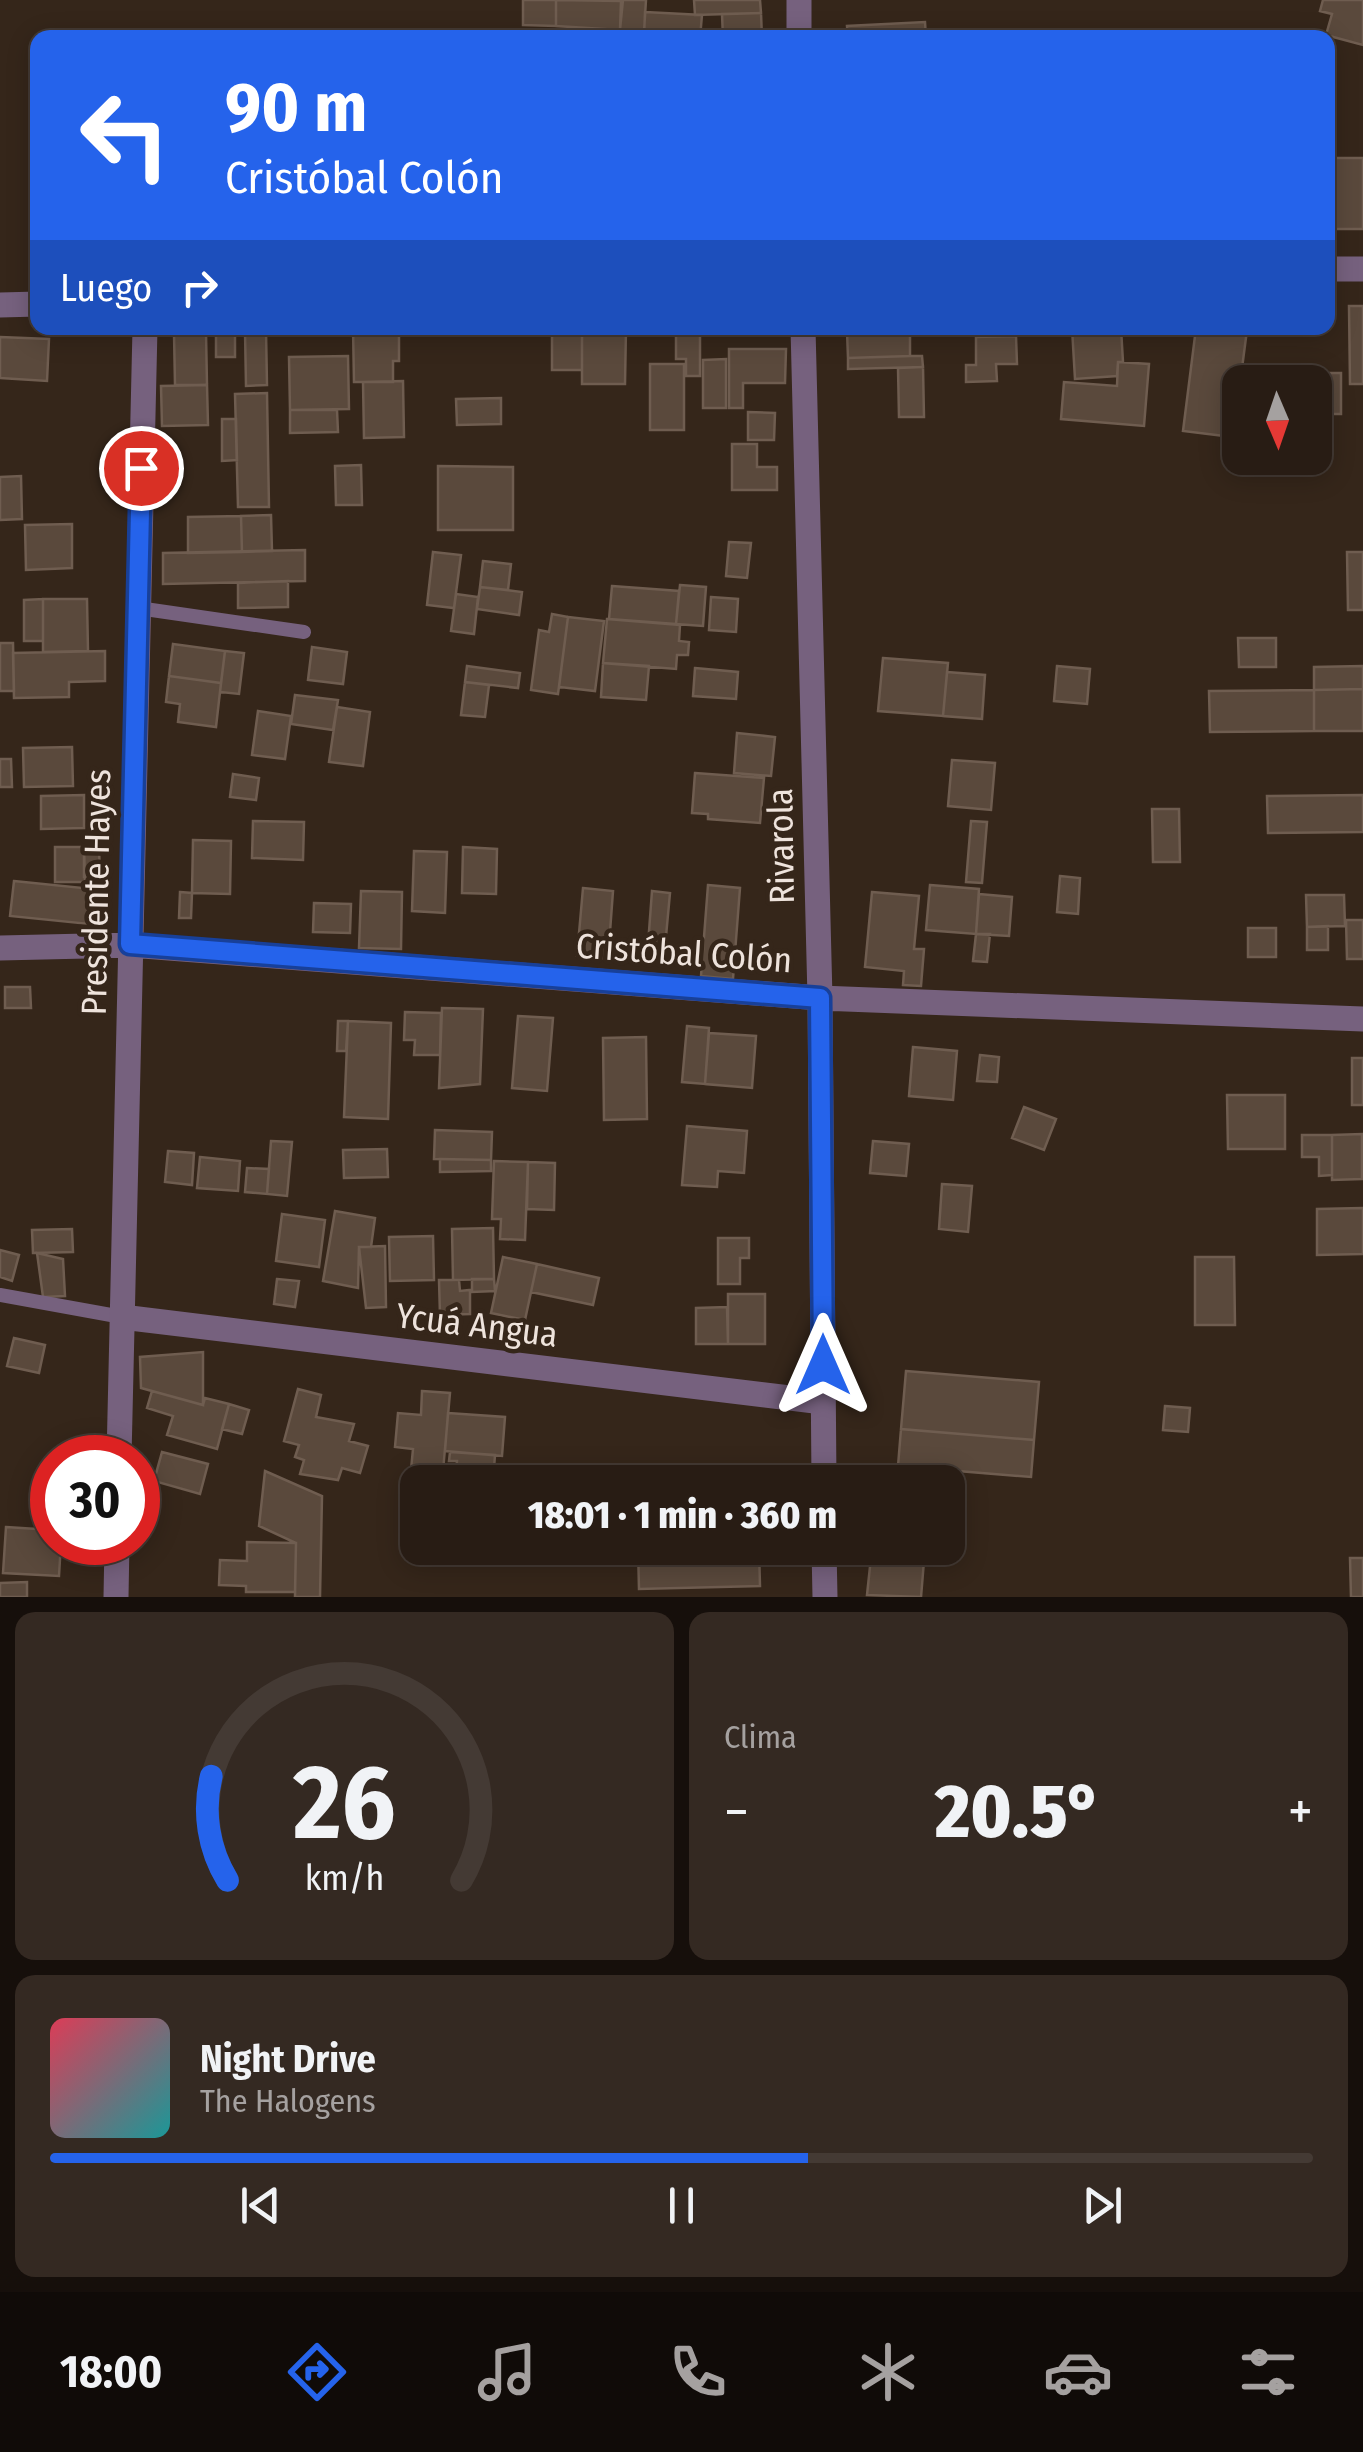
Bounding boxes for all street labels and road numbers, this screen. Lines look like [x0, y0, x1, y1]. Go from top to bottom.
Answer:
street label: Presidente Hayes [73, 768, 119, 1016]
street label: Rivarola [759, 788, 803, 904]
street label: Cristóbal Colón [575, 924, 793, 982]
street label: Ycuá Angua [394, 1294, 560, 1356]

